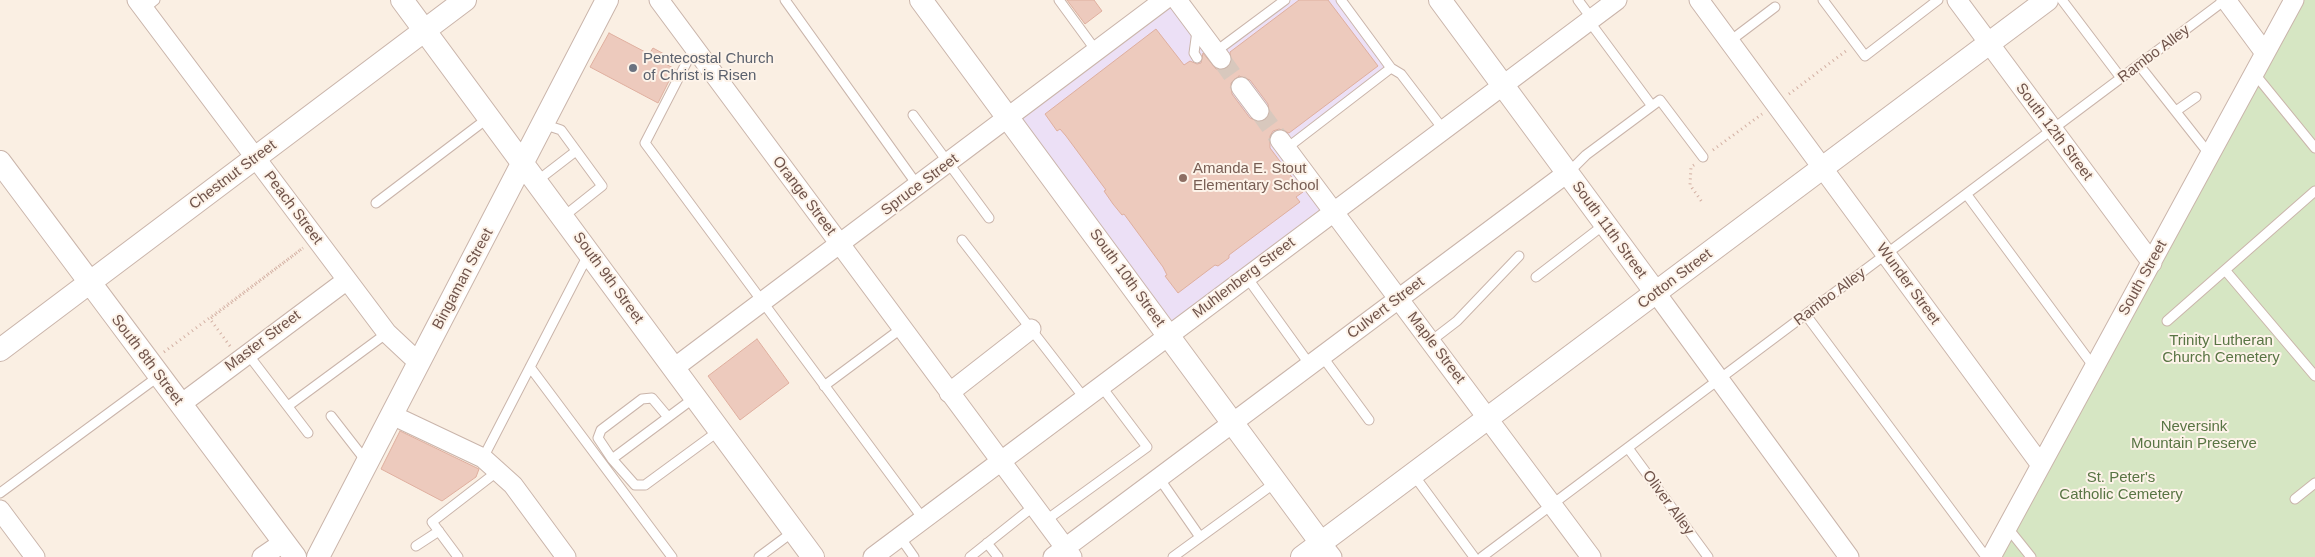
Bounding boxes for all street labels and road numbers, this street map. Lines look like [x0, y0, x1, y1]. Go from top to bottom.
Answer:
street label: Rambo Alley [2115, 21, 2193, 87]
street label: South 12th Street [2012, 80, 2096, 184]
street label: Chestnut Street [186, 136, 280, 214]
street label: Spruce Street [878, 150, 962, 220]
street label: Orange Street [768, 153, 840, 239]
street label: Peach Street [260, 168, 326, 248]
street label: South 11th Street [1568, 178, 1650, 282]
street label: Bingaman Street [429, 225, 497, 333]
street label: South 10th Street [1085, 225, 1169, 331]
street label: South 9th Street [569, 229, 647, 327]
street label: Muhlenberg Street [1189, 234, 1299, 322]
street label: South Street [2115, 237, 2171, 319]
street label: Wunder Street [1872, 240, 1944, 328]
street label: Cotton Street [1634, 245, 1716, 313]
street label: Rambo Alley [1791, 264, 1869, 330]
street label: Culvert Street [1344, 273, 1428, 343]
street label: Master Street [222, 307, 304, 375]
street label: Maple Street [1403, 309, 1469, 387]
street label: South 8th Street [107, 311, 187, 409]
street label: Oliver Alley [1638, 467, 1698, 539]

